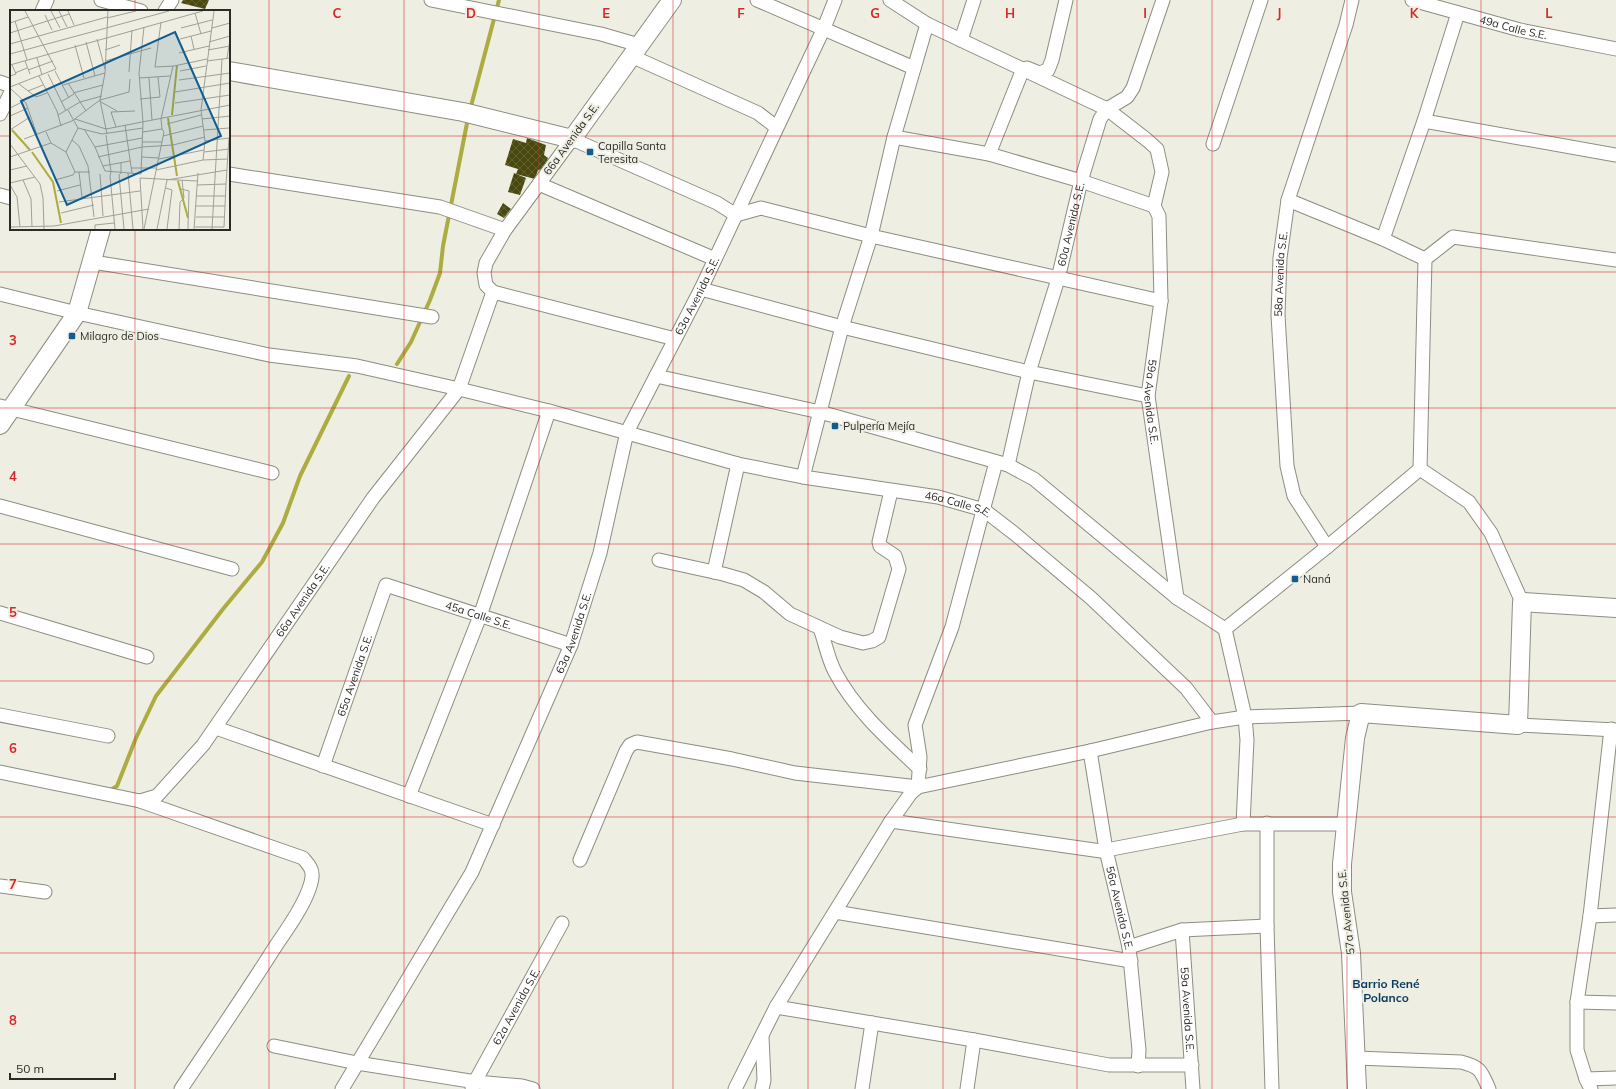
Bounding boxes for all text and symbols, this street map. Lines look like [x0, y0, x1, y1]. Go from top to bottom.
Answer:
text: C [333, 5, 342, 21]
text: D [466, 5, 476, 21]
text: E [602, 5, 610, 21]
text: F [737, 5, 745, 21]
text: G [870, 5, 880, 21]
text: H [1005, 5, 1015, 21]
text: I [1143, 5, 1147, 21]
text: J [1277, 5, 1281, 21]
text: K [1410, 5, 1420, 21]
text: L [1545, 5, 1553, 21]
inset map [10, 10, 230, 230]
street label: 49a Calle S.E. [1478, 12, 1548, 42]
street label: 66a Avenida S.E. [540, 100, 602, 178]
place label: Capilla Santa Teresita [598, 139, 666, 166]
marker: Capilla Santa Teresita [585, 147, 595, 157]
street label: 60a Avenida S.E. [1054, 181, 1087, 268]
street label: 58a Avenida S.E. [1271, 230, 1291, 317]
street label: 63a Avenida S.E. [671, 255, 722, 337]
place label: Milagro de Dios [80, 329, 159, 343]
marker: Milagro de Dios [67, 331, 77, 341]
text: 3 [9, 332, 17, 348]
street label: 59a Avenida S.E. [1141, 358, 1162, 445]
place label: Pulpería Mejía [843, 419, 915, 433]
marker: Pulpería Mejía [830, 421, 840, 431]
text: 4 [9, 468, 17, 484]
street label: 46a Calle S.E. [924, 488, 995, 520]
street label: 66a Avenida S.E. [272, 561, 333, 640]
place label: Naná [1303, 572, 1331, 586]
marker: Naná [1290, 574, 1300, 584]
street label: 63a Avenida S.E. [552, 590, 594, 676]
street label: 45a Calle S.E. [444, 598, 514, 632]
text: 5 [9, 604, 17, 620]
street label: 65a Avenida S.E. [334, 633, 375, 718]
text: 6 [9, 740, 17, 756]
street label: 56a Avenida S.E. [1103, 865, 1136, 951]
street label: 57a Avenida S.E. [1335, 869, 1357, 955]
text: 7 [9, 876, 17, 892]
street label: 62a Avenida S.E. [489, 965, 543, 1047]
street label: 59a Avenida S.E. [1178, 967, 1197, 1053]
district label: Barrio René Polanco [1352, 976, 1420, 1005]
text: 8 [9, 1012, 17, 1028]
scale bar [10, 1055, 115, 1081]
text: 50 m [16, 1061, 44, 1076]

